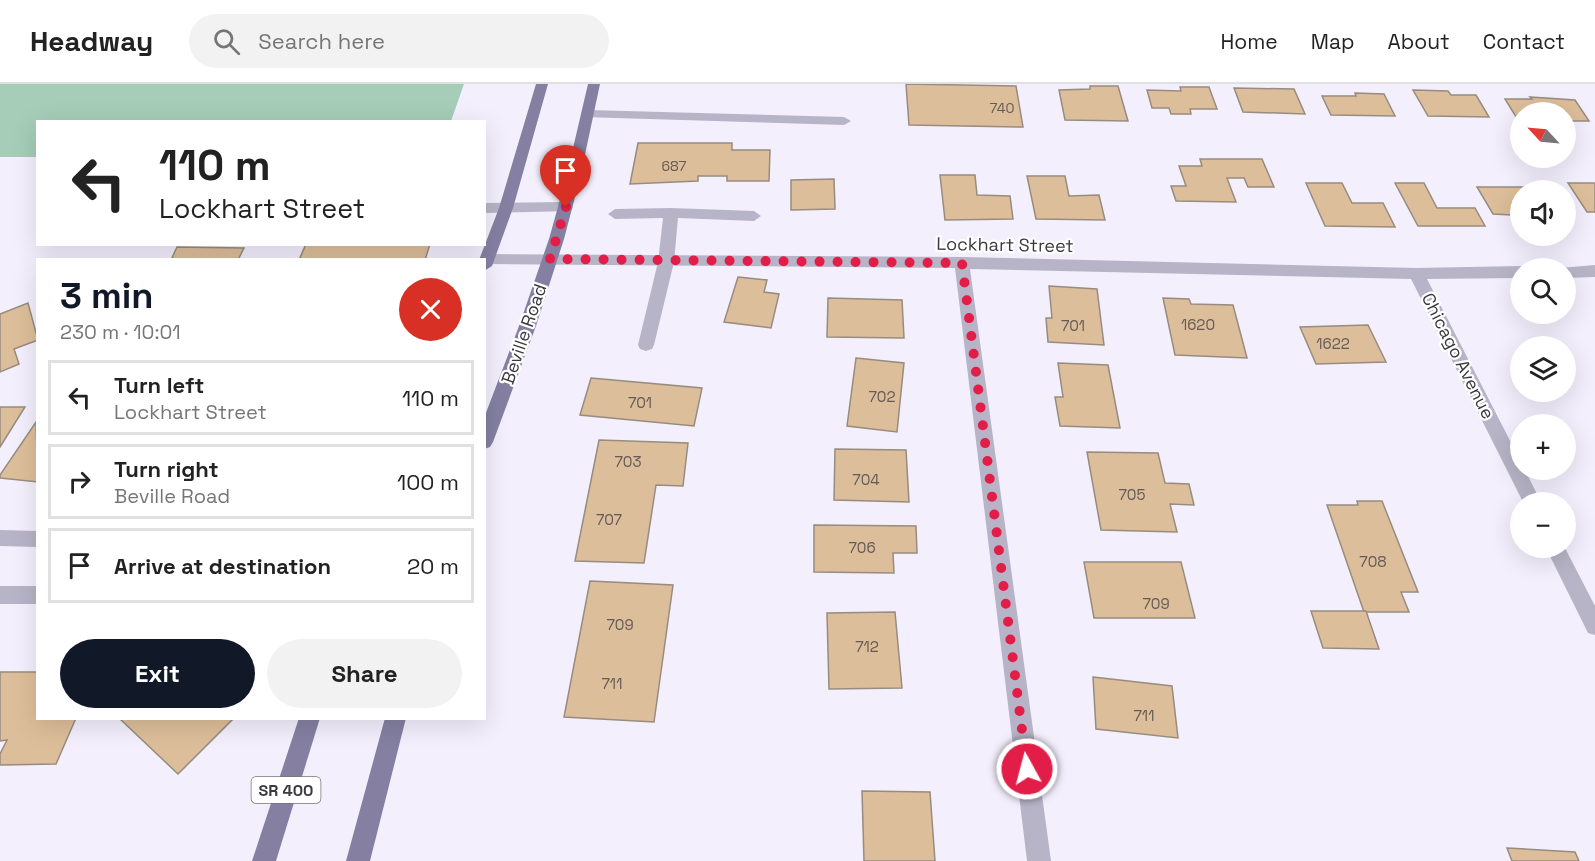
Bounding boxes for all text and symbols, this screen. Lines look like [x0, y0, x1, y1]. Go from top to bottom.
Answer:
search box [189, 14, 609, 68]
text: Headway [30, 23, 153, 59]
icon: search [210, 25, 243, 58]
text: Search here [258, 27, 385, 55]
text: Home [1220, 28, 1278, 55]
text: Map [1311, 28, 1355, 55]
text: About [1388, 28, 1450, 55]
text: Contact [1483, 28, 1565, 55]
house number: 740 [990, 99, 1014, 117]
north arrow [1510, 102, 1576, 168]
map controls [1510, 102, 1576, 558]
text: 110 m [159, 139, 271, 192]
icon: left [60, 144, 138, 222]
pin [540, 145, 591, 207]
icon: arrive [549, 154, 582, 187]
house number: 687 [661, 157, 687, 175]
button: sound [1510, 180, 1576, 246]
text: Lockhart Street [159, 191, 365, 226]
street label: Lockhart Street [936, 232, 1074, 257]
button: search [1510, 258, 1576, 324]
text: 3 min [60, 273, 154, 319]
button: close [399, 278, 462, 341]
street label: Beville Road [496, 281, 551, 387]
street label: Chicago Avenue [1417, 289, 1500, 423]
house number: 1620 [1181, 315, 1215, 334]
house number: 701 [1061, 316, 1085, 335]
text: 230 m · 10:01 [60, 319, 181, 345]
house number: 1622 [1316, 334, 1350, 353]
button: layers [1510, 336, 1576, 402]
text: Turn left [114, 371, 204, 399]
icon: left [63, 381, 96, 414]
text: 110 m [402, 384, 459, 412]
house number: 702 [868, 387, 896, 406]
house number: 701 [628, 393, 652, 412]
text: Lockhart Street [114, 399, 267, 425]
button: + [1510, 414, 1576, 480]
house number: 703 [614, 452, 642, 471]
text: Turn right [114, 455, 219, 483]
icon: right [63, 465, 96, 498]
text: 100 m [397, 468, 459, 496]
house number: 704 [852, 470, 880, 489]
text: Beville Road [114, 483, 230, 509]
house number: 705 [1119, 485, 1145, 504]
button: − [1510, 492, 1576, 558]
house number: 707 [596, 510, 622, 529]
house number: 706 [848, 538, 876, 557]
icon: arrive [63, 549, 96, 582]
text: Arrive at destination [114, 552, 331, 580]
text: 20 m [407, 552, 459, 580]
house number: 708 [1359, 552, 1387, 571]
house number: 709 [1142, 594, 1170, 613]
house number: 709 [606, 615, 634, 634]
house number: 712 [855, 637, 879, 656]
button: Exit [60, 639, 255, 708]
button: Share [267, 639, 462, 708]
house number: 711 [602, 674, 622, 693]
house number: 711 [1134, 706, 1154, 725]
position arrow [995, 737, 1059, 801]
road number: SR 400 [252, 777, 320, 803]

